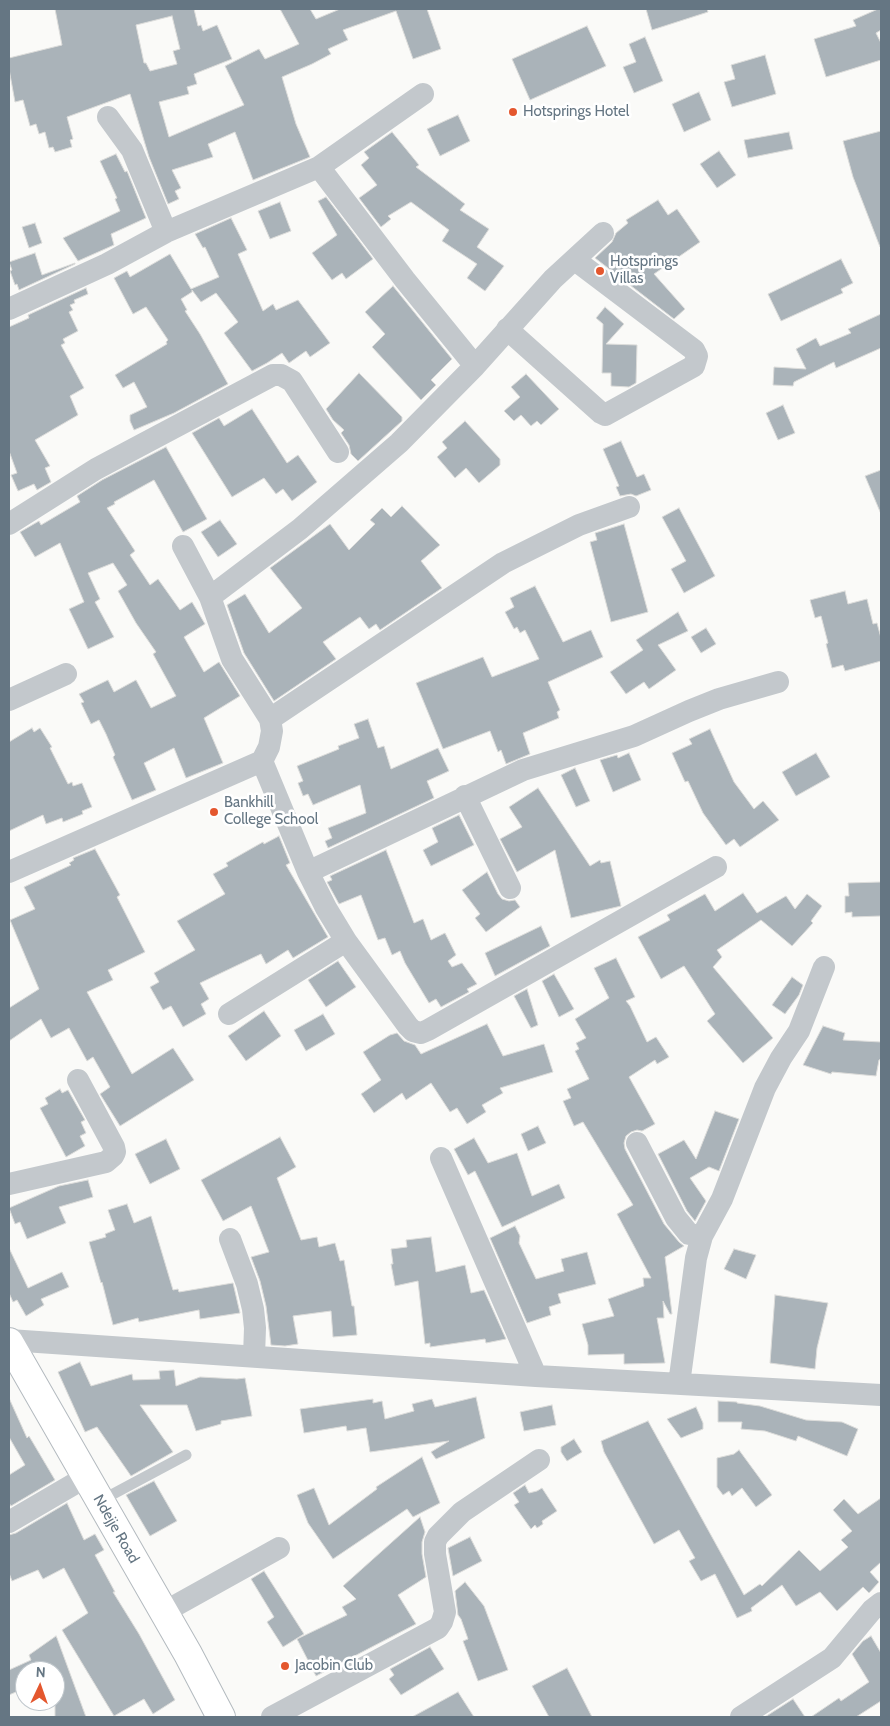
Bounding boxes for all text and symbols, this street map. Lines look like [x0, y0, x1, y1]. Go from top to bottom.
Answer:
place label: Hotsprings Hotel [523, 103, 629, 121]
marker: Hotsprings Hotel [507, 106, 519, 118]
place label: Hotsprings Villas [610, 253, 678, 288]
marker: Hotsprings Villas [594, 265, 606, 277]
place label: Bankhill College School [224, 794, 318, 829]
marker: Bankhill College School [208, 806, 220, 818]
street label: Ndejje Road [89, 1491, 143, 1567]
place label: Jacobin Club [295, 1657, 373, 1675]
marker: Jacobin Club [279, 1660, 291, 1672]
north arrow [15, 1661, 65, 1711]
text: N [35, 1663, 46, 1681]

